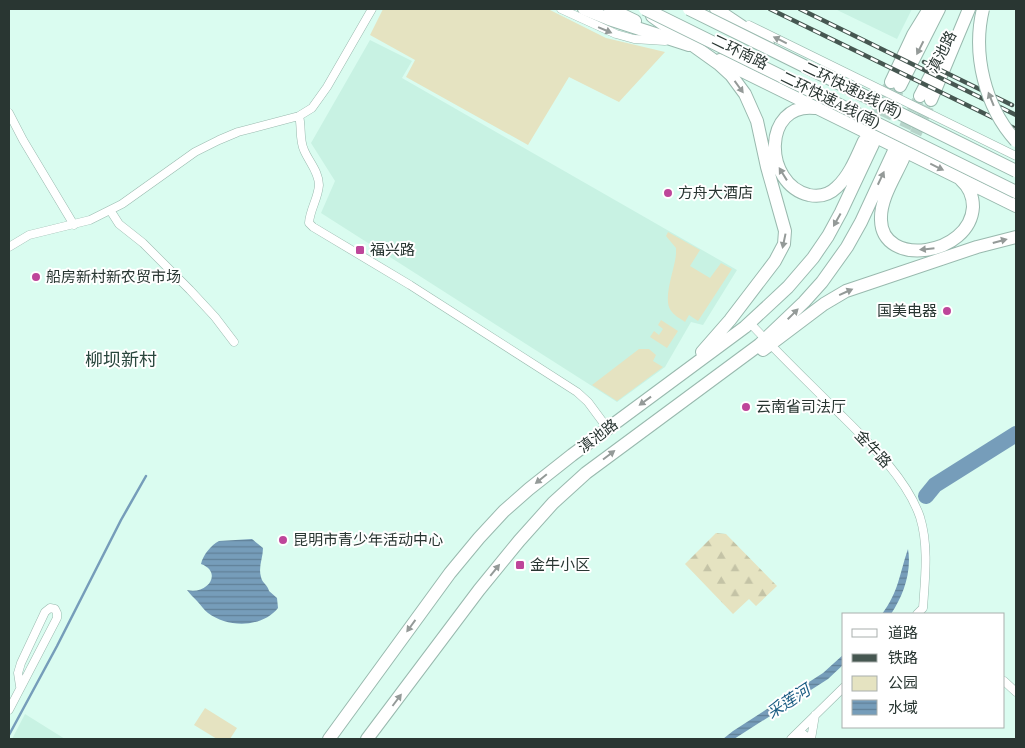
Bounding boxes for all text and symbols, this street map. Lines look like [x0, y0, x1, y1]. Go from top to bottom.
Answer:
one-way arrow [598, 26, 612, 34]
street label: 滇池路 [924, 28, 959, 76]
street label: 二环南路 [710, 32, 770, 72]
one-way arrow [773, 36, 787, 44]
one-way arrow [916, 40, 924, 55]
street label: 二环快速B线(南) [800, 59, 905, 122]
street label: 二环快速A线(南) [778, 69, 884, 132]
one-way arrow [734, 80, 745, 93]
one-way arrow [987, 92, 995, 107]
one-way arrow [930, 163, 944, 171]
one-way arrow [779, 168, 788, 181]
one-way arrow [877, 171, 885, 185]
place label: 方舟大酒店 [678, 185, 753, 201]
marker: 方舟大酒店 [662, 187, 674, 199]
one-way arrow [833, 212, 841, 227]
one-way arrow [779, 233, 787, 249]
one-way arrow [993, 236, 1008, 244]
place label: 福兴路 [370, 242, 415, 258]
marker: 福兴路 [354, 244, 366, 256]
one-way arrow [919, 246, 935, 254]
place label: 船房新村新农贸市场 [46, 268, 181, 285]
marker: 船房新村新农贸市场 [30, 271, 42, 283]
one-way arrow [839, 288, 853, 296]
place label: 国美电器 [877, 303, 937, 319]
marker: 国美电器 [941, 305, 953, 317]
one-way arrow [787, 308, 799, 320]
district label: 柳坝新村 [85, 350, 157, 370]
one-way arrow [638, 396, 651, 406]
place label: 云南省司法厅 [756, 399, 846, 415]
marker: 云南省司法厅 [740, 401, 752, 413]
street label: 滇池路 [575, 415, 621, 456]
street label: 金牛路 [852, 427, 894, 471]
one-way arrow [602, 450, 615, 461]
one-way arrow [535, 474, 548, 485]
place label: 昆明市青少年活动中心 [293, 532, 443, 548]
marker: 昆明市青少年活动中心 [277, 534, 289, 546]
place label: 金牛小区 [530, 557, 590, 573]
marker: 金牛小区 [514, 559, 526, 571]
one-way arrow [490, 564, 501, 577]
legend [842, 613, 1005, 728]
one-way arrow [406, 619, 417, 632]
text: 道路 [888, 625, 918, 641]
text: 铁路 [888, 650, 918, 666]
text: 公园 [888, 675, 918, 691]
water label: 采莲河 [764, 680, 816, 722]
one-way arrow [391, 694, 402, 707]
text: 水域 [888, 700, 918, 716]

